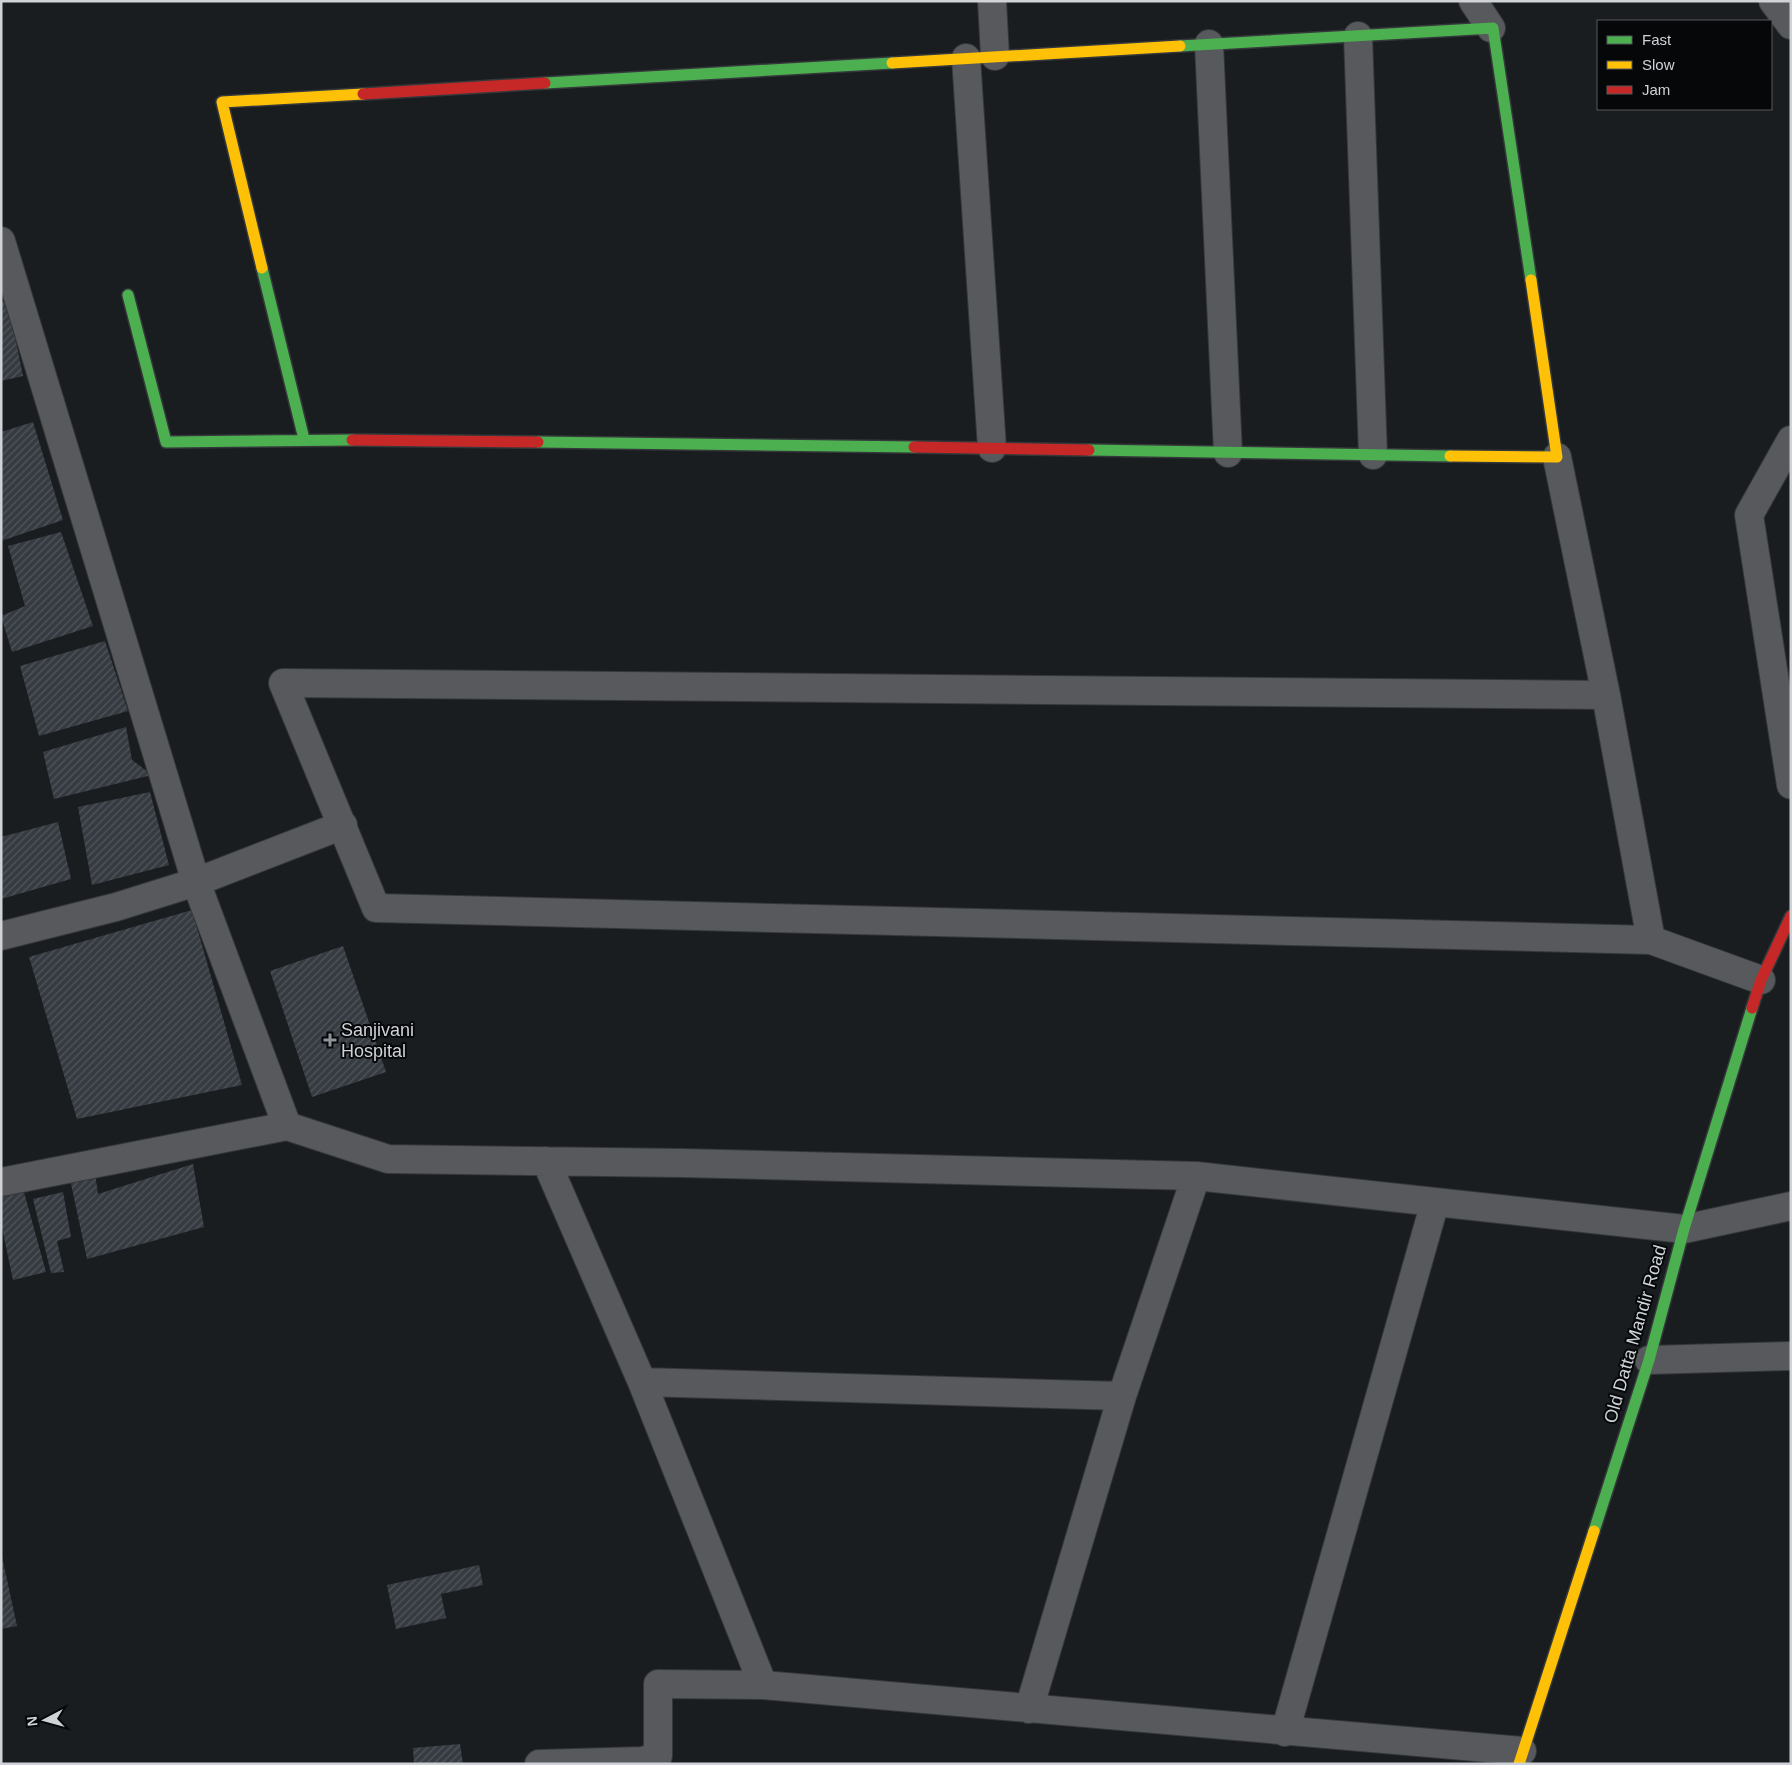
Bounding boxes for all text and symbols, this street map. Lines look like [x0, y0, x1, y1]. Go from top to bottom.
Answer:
legend [1597, 20, 1772, 110]
text: Fast [1642, 31, 1672, 48]
text: Slow [1642, 56, 1675, 73]
text: Jam [1642, 81, 1670, 98]
place label: Sanjivani Hospital [341, 1020, 414, 1061]
marker: Sanjivani Hospital [323, 1033, 337, 1047]
street label: Old Datta Mandir Road [1600, 1243, 1670, 1425]
north arrow [20, 1695, 70, 1745]
text: N [24, 1715, 41, 1727]

